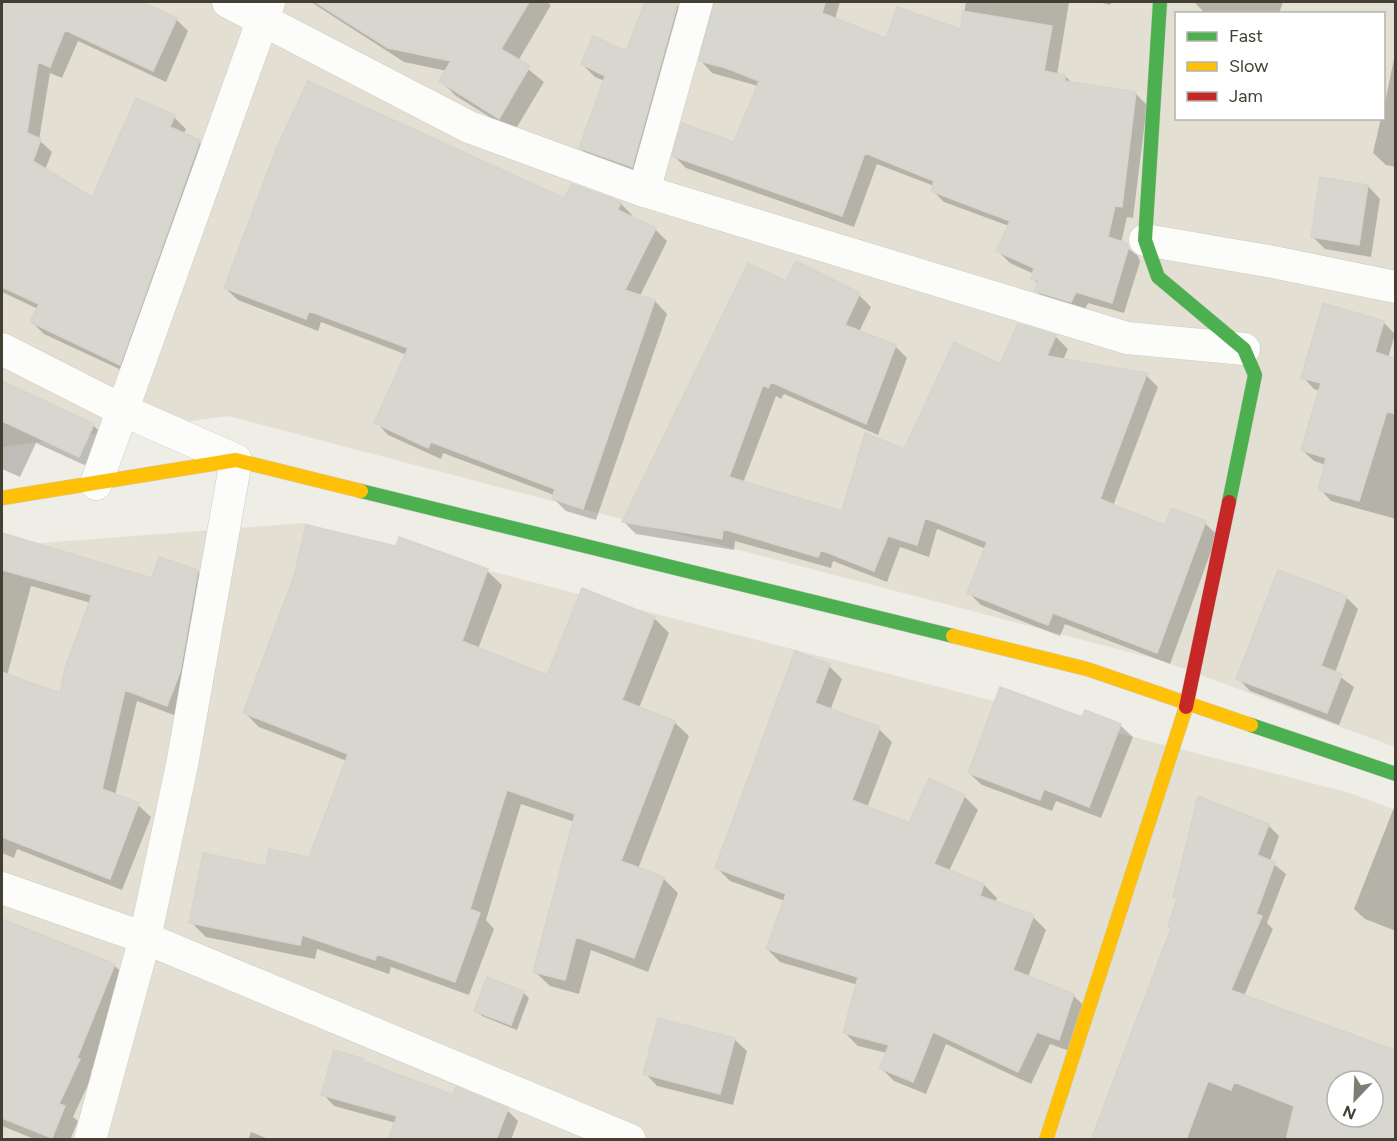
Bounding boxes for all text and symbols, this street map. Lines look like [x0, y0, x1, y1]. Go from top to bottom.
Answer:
legend [1175, 12, 1385, 120]
text: Fast [1229, 25, 1263, 47]
text: Slow [1229, 55, 1268, 77]
text: Jam [1229, 85, 1263, 107]
north arrow [1325, 1069, 1385, 1129]
text: N [1340, 1101, 1359, 1124]

